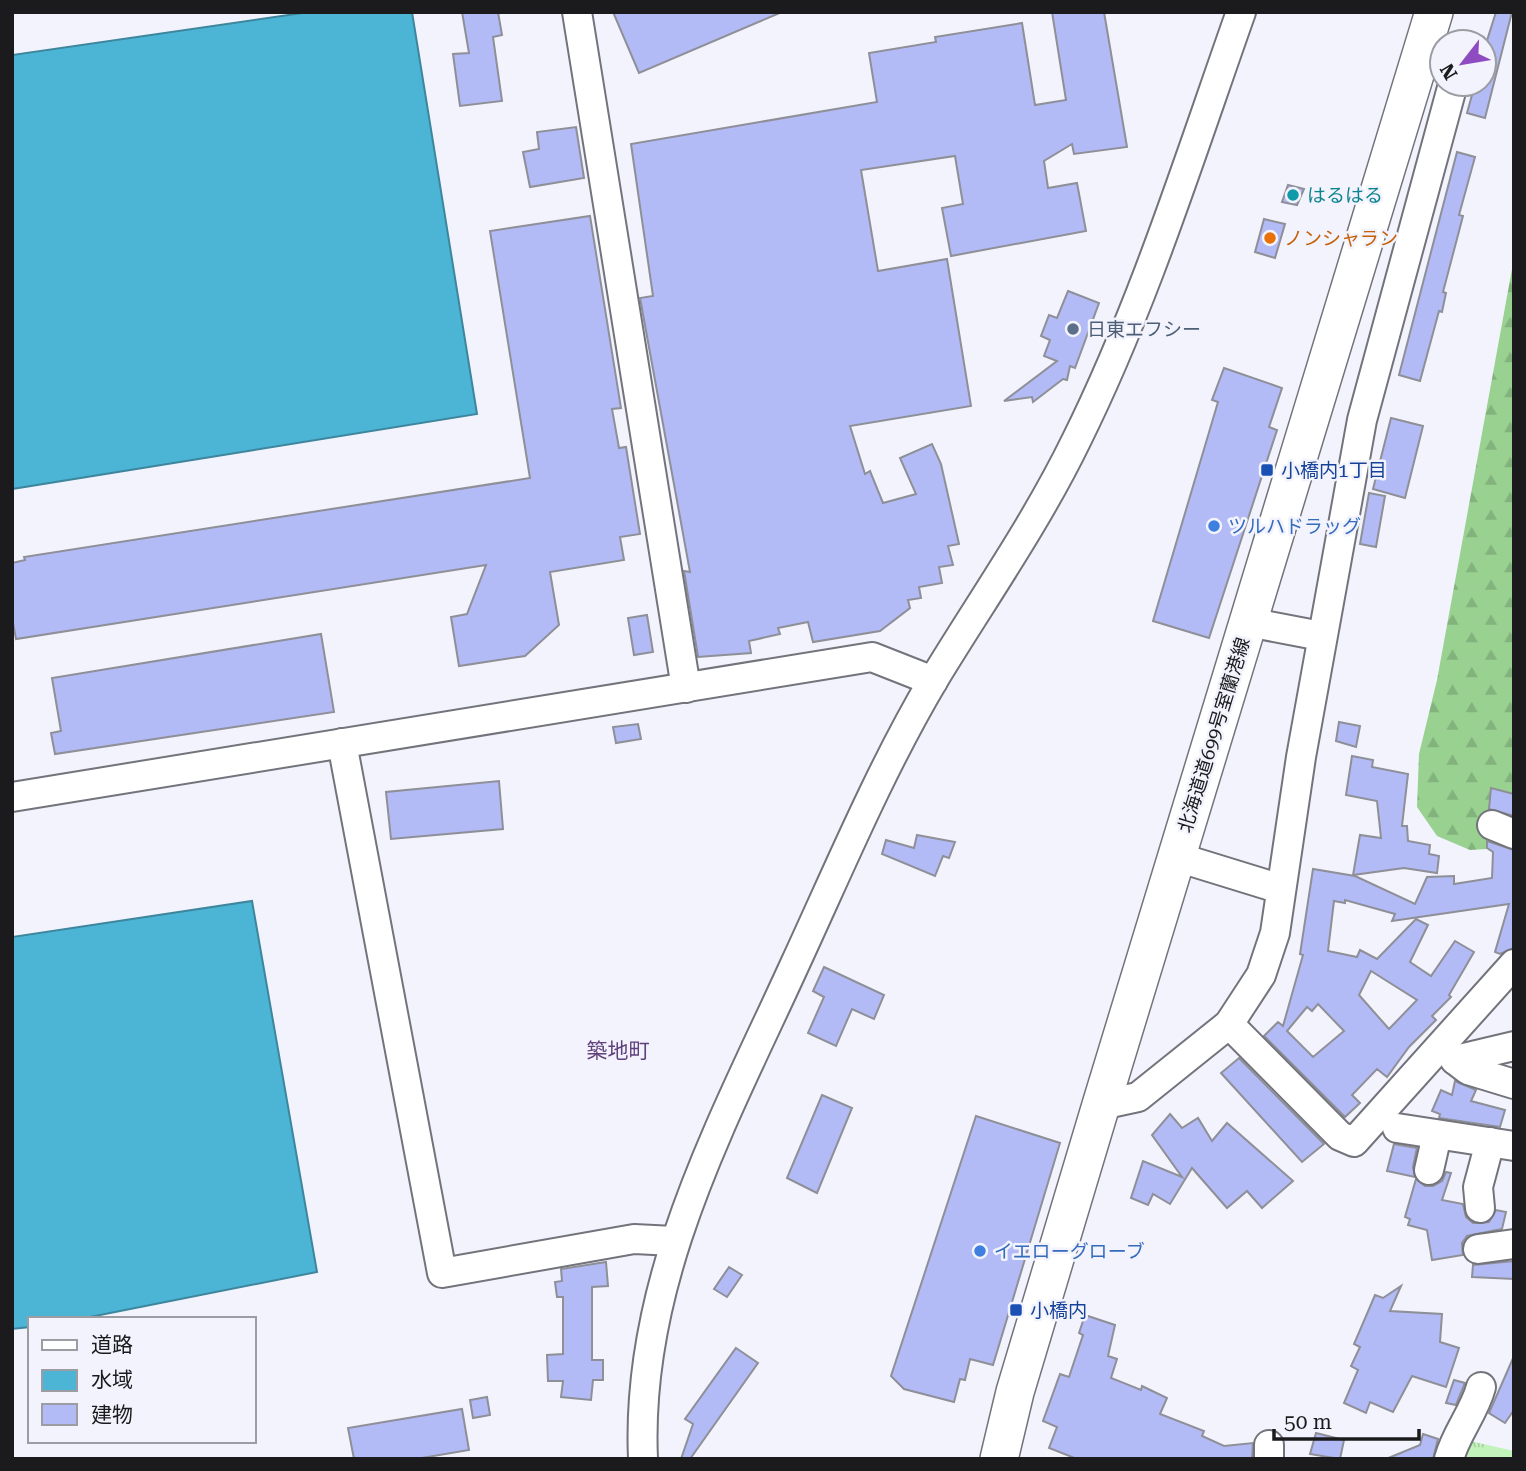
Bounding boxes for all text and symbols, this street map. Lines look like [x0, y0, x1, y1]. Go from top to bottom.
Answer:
north arrow [1428, 28, 1498, 98]
text: N [1435, 59, 1462, 84]
place label: はるはる [1307, 184, 1383, 207]
marker: はるはる [1285, 187, 1301, 203]
place label: ノンシャラン [1284, 227, 1398, 250]
marker: ノンシャラン [1262, 230, 1278, 246]
place label: 日東エフシー [1087, 318, 1201, 341]
marker: 日東エフシー [1065, 321, 1081, 337]
place label: 小橋内1丁目 [1281, 459, 1387, 482]
marker: 小橋内1丁目 [1259, 462, 1275, 478]
place label: ツルハドラッグ [1228, 515, 1361, 538]
marker: ツルハドラッグ [1206, 518, 1222, 534]
street label: 北海道道699号室蘭港線 [1173, 635, 1255, 835]
district label: 築地町 [587, 1039, 650, 1063]
place label: イエローグローブ [994, 1240, 1145, 1263]
marker: イエローグローブ [972, 1243, 988, 1259]
place label: 小橋内 [1030, 1299, 1087, 1322]
marker: 小橋内 [1008, 1302, 1024, 1318]
legend [28, 1317, 256, 1443]
text: 道路 [91, 1333, 133, 1357]
text: 水域 [91, 1368, 133, 1392]
scale bar [1274, 1398, 1419, 1442]
text: 建物 [91, 1403, 133, 1427]
text: 50 m [1284, 1410, 1332, 1434]

